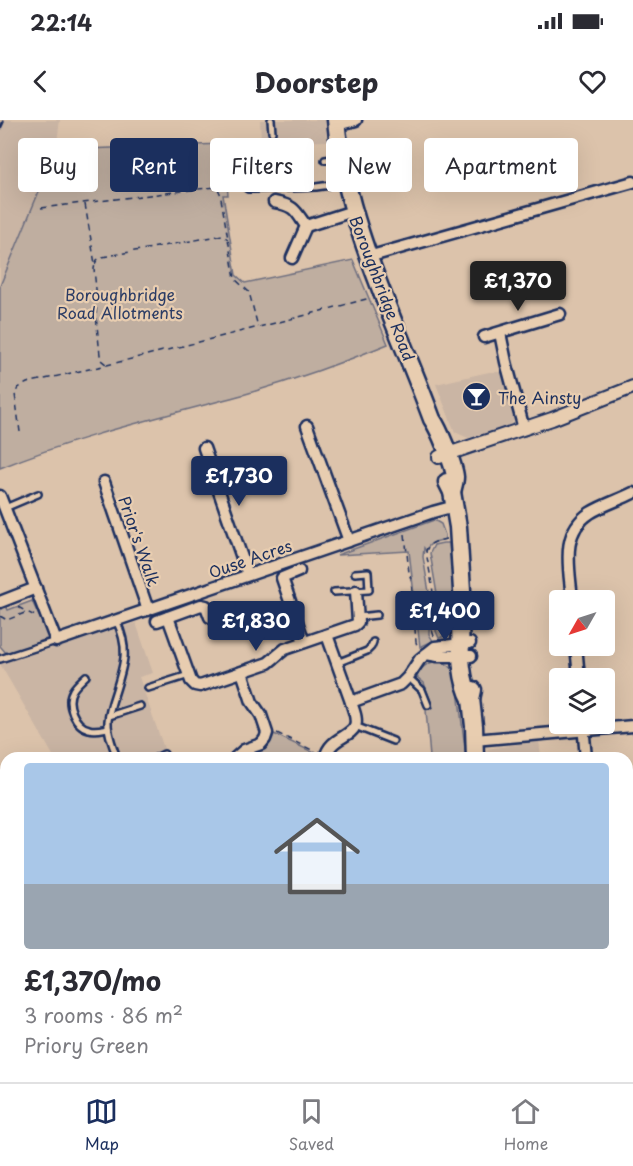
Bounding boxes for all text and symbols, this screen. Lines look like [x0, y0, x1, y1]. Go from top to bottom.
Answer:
text: 22:14 [30, 5, 92, 38]
text: Doorstep [254, 61, 379, 102]
icon: back [24, 65, 57, 98]
icon: heart [576, 65, 609, 98]
chip: Buy [18, 138, 98, 192]
chip: Rent [110, 138, 198, 192]
chip: Filters [210, 138, 314, 192]
chip: New [326, 138, 412, 192]
chip: Apartment [424, 138, 578, 192]
street label: Boroughbridge Road [344, 212, 422, 364]
pin: £1,370 [469, 261, 567, 312]
text: £1,370 [484, 265, 552, 295]
park label: Boroughbridge Road Allotments [57, 282, 183, 324]
bar icon: The Ainsty [461, 381, 493, 413]
place label: The Ainsty [498, 385, 582, 409]
pin: £1,730 [190, 456, 288, 507]
text: £1,730 [205, 460, 273, 490]
street label: Prior's Walk [113, 493, 167, 590]
street label: Ouse Acres [205, 533, 295, 583]
north arrow [549, 590, 615, 656]
map controls [549, 590, 615, 734]
pin: £1,400 [396, 591, 494, 642]
text: £1,400 [409, 595, 481, 625]
pin: £1,830 [207, 601, 305, 652]
text: £1,830 [222, 605, 290, 635]
button: layers [549, 668, 615, 734]
icon: home [263, 802, 371, 910]
text: £1,370/mo [24, 961, 161, 1000]
text: 3 rooms · 86 m² [24, 1000, 183, 1030]
text: Priory Green [24, 1030, 149, 1060]
tab: Map [85, 1095, 119, 1155]
tab: Saved [289, 1095, 334, 1155]
tab: Home [504, 1095, 548, 1155]

